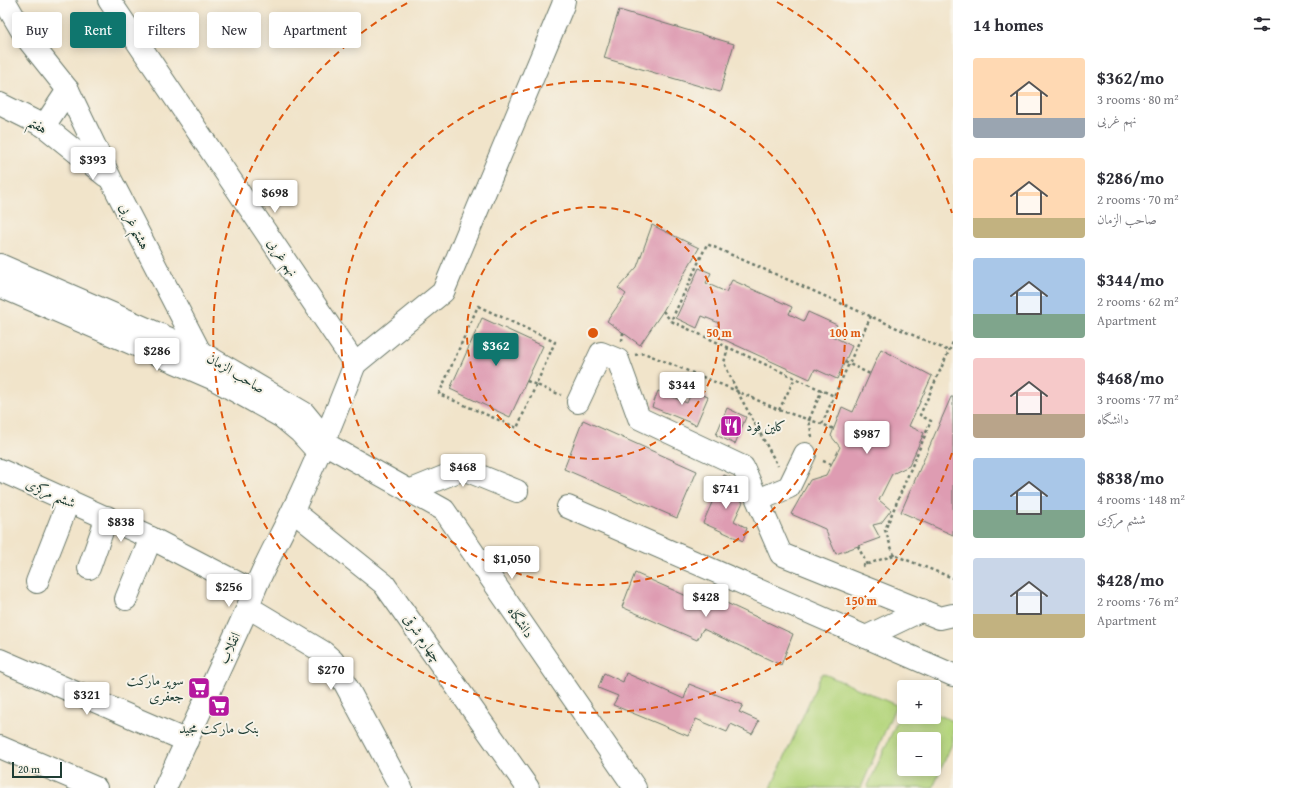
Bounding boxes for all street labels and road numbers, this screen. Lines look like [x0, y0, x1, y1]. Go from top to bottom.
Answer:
street label: هفتم [22, 111, 51, 142]
street label: هشتم غربی [111, 199, 155, 255]
street label: نهم غربی [259, 234, 303, 283]
street label: صاحب الزمان [203, 348, 269, 398]
street label: ششم مرکزی [21, 473, 79, 517]
street label: دانشگاه [503, 602, 539, 642]
street label: چهارم شرقی [396, 610, 447, 668]
street label: انقلاب [213, 629, 245, 667]

